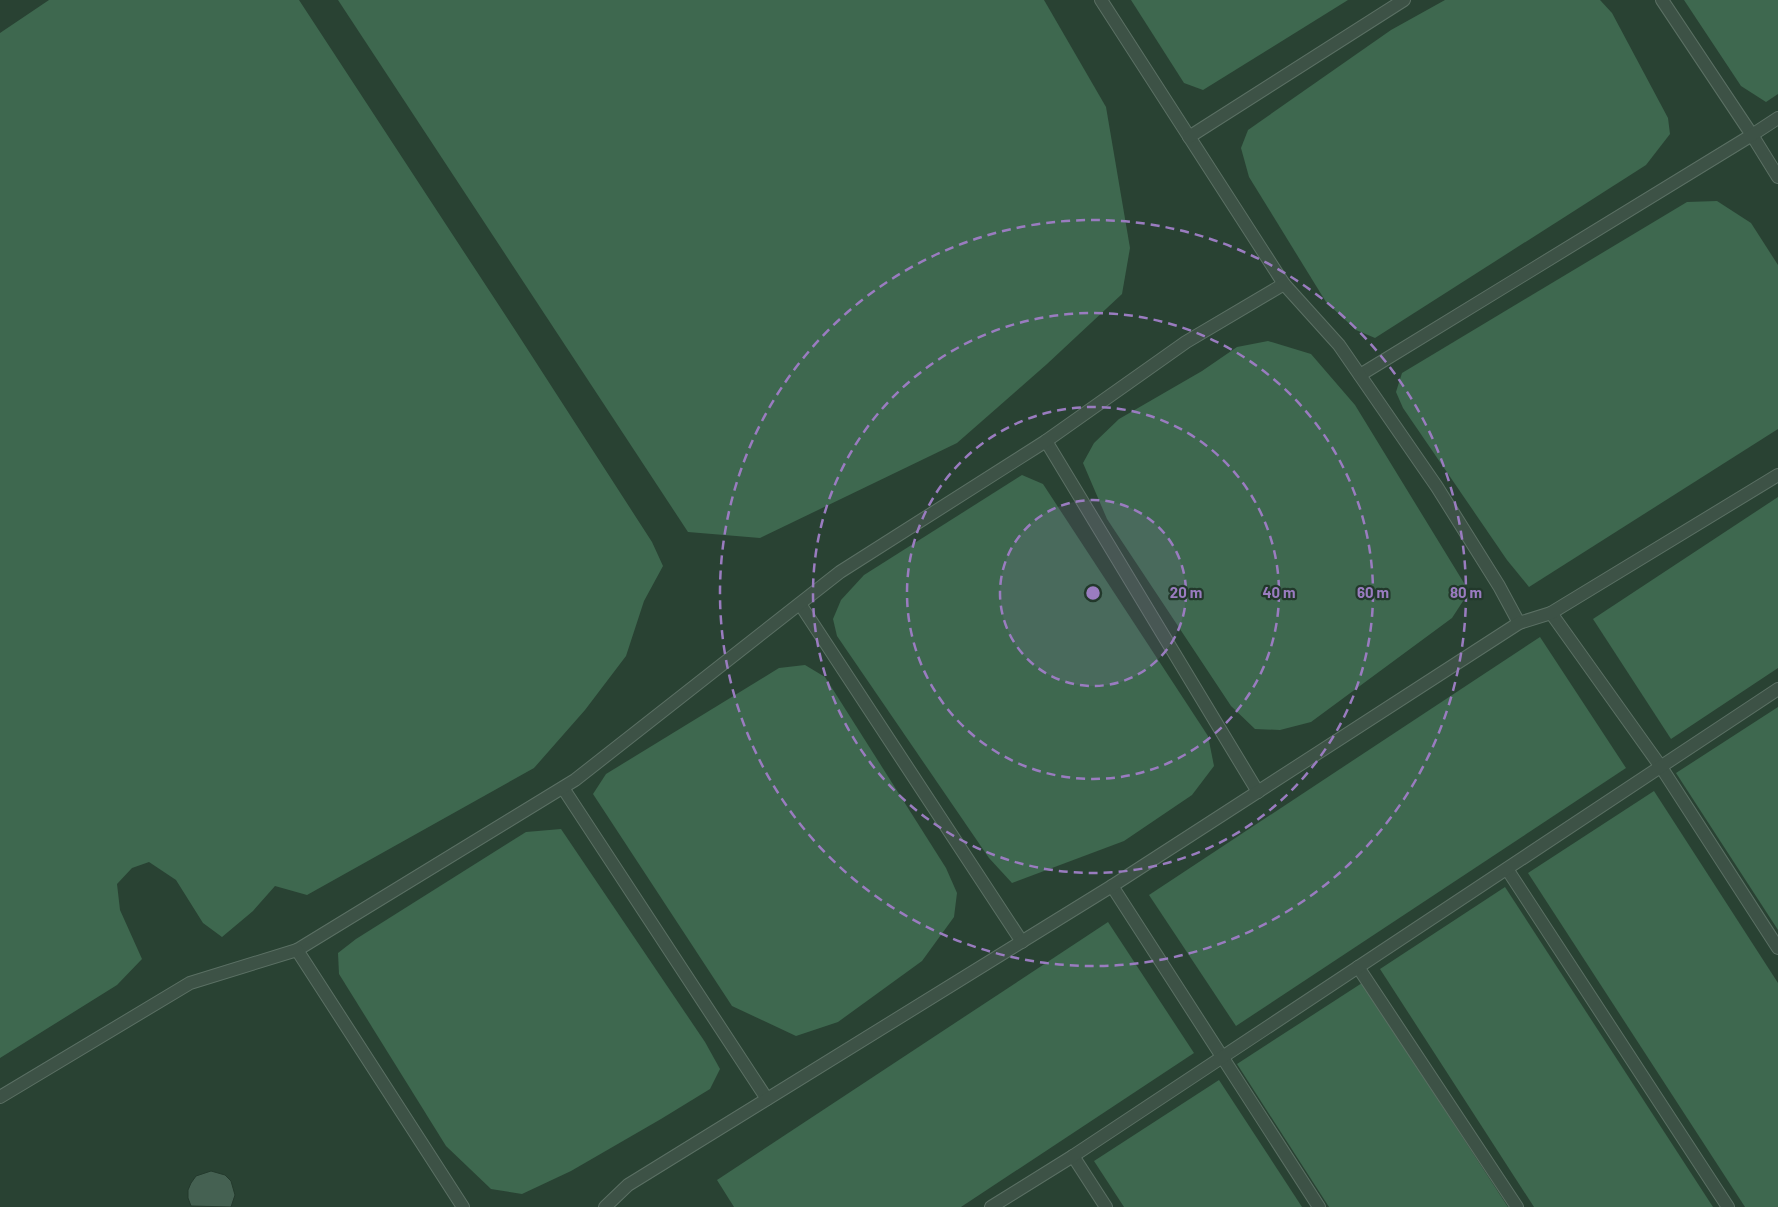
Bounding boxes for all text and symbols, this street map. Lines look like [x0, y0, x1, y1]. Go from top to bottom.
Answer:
text: 20 m [1170, 583, 1202, 601]
text: 40 m [1262, 583, 1296, 601]
text: 60 m [1357, 583, 1389, 601]
text: 80 m [1450, 583, 1482, 601]
centre of rings [1084, 584, 1102, 602]

